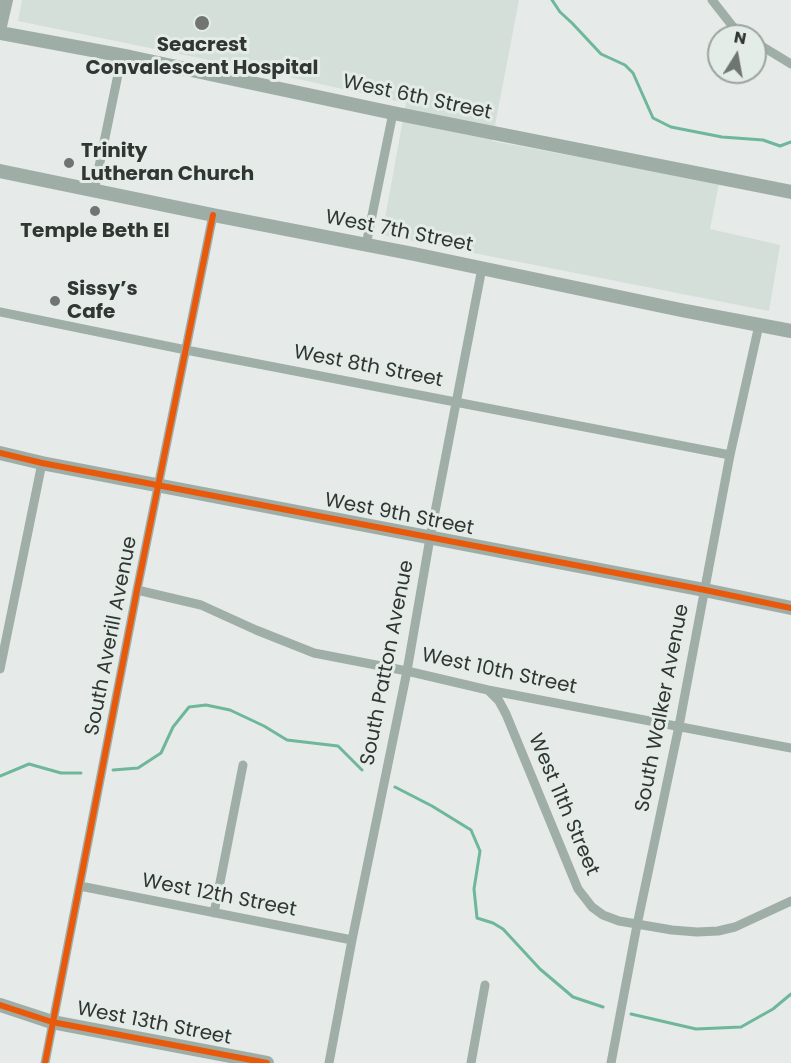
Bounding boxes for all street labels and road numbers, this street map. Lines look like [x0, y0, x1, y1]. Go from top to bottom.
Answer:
street label: West 6th Street [340, 70, 494, 126]
street label: West 7th Street [323, 206, 475, 258]
street label: West 8th Street [291, 341, 445, 393]
street label: West 9th Street [322, 489, 476, 541]
street label: South Averill Avenue [81, 534, 143, 738]
street label: South Patton Avenue [356, 558, 420, 768]
street label: South Walker Avenue [631, 602, 695, 814]
street label: West 10th Street [419, 644, 579, 700]
street label: West 11th Street [522, 730, 604, 880]
street label: West 12th Street [140, 869, 298, 923]
street label: West 13th Street [75, 997, 233, 1051]

